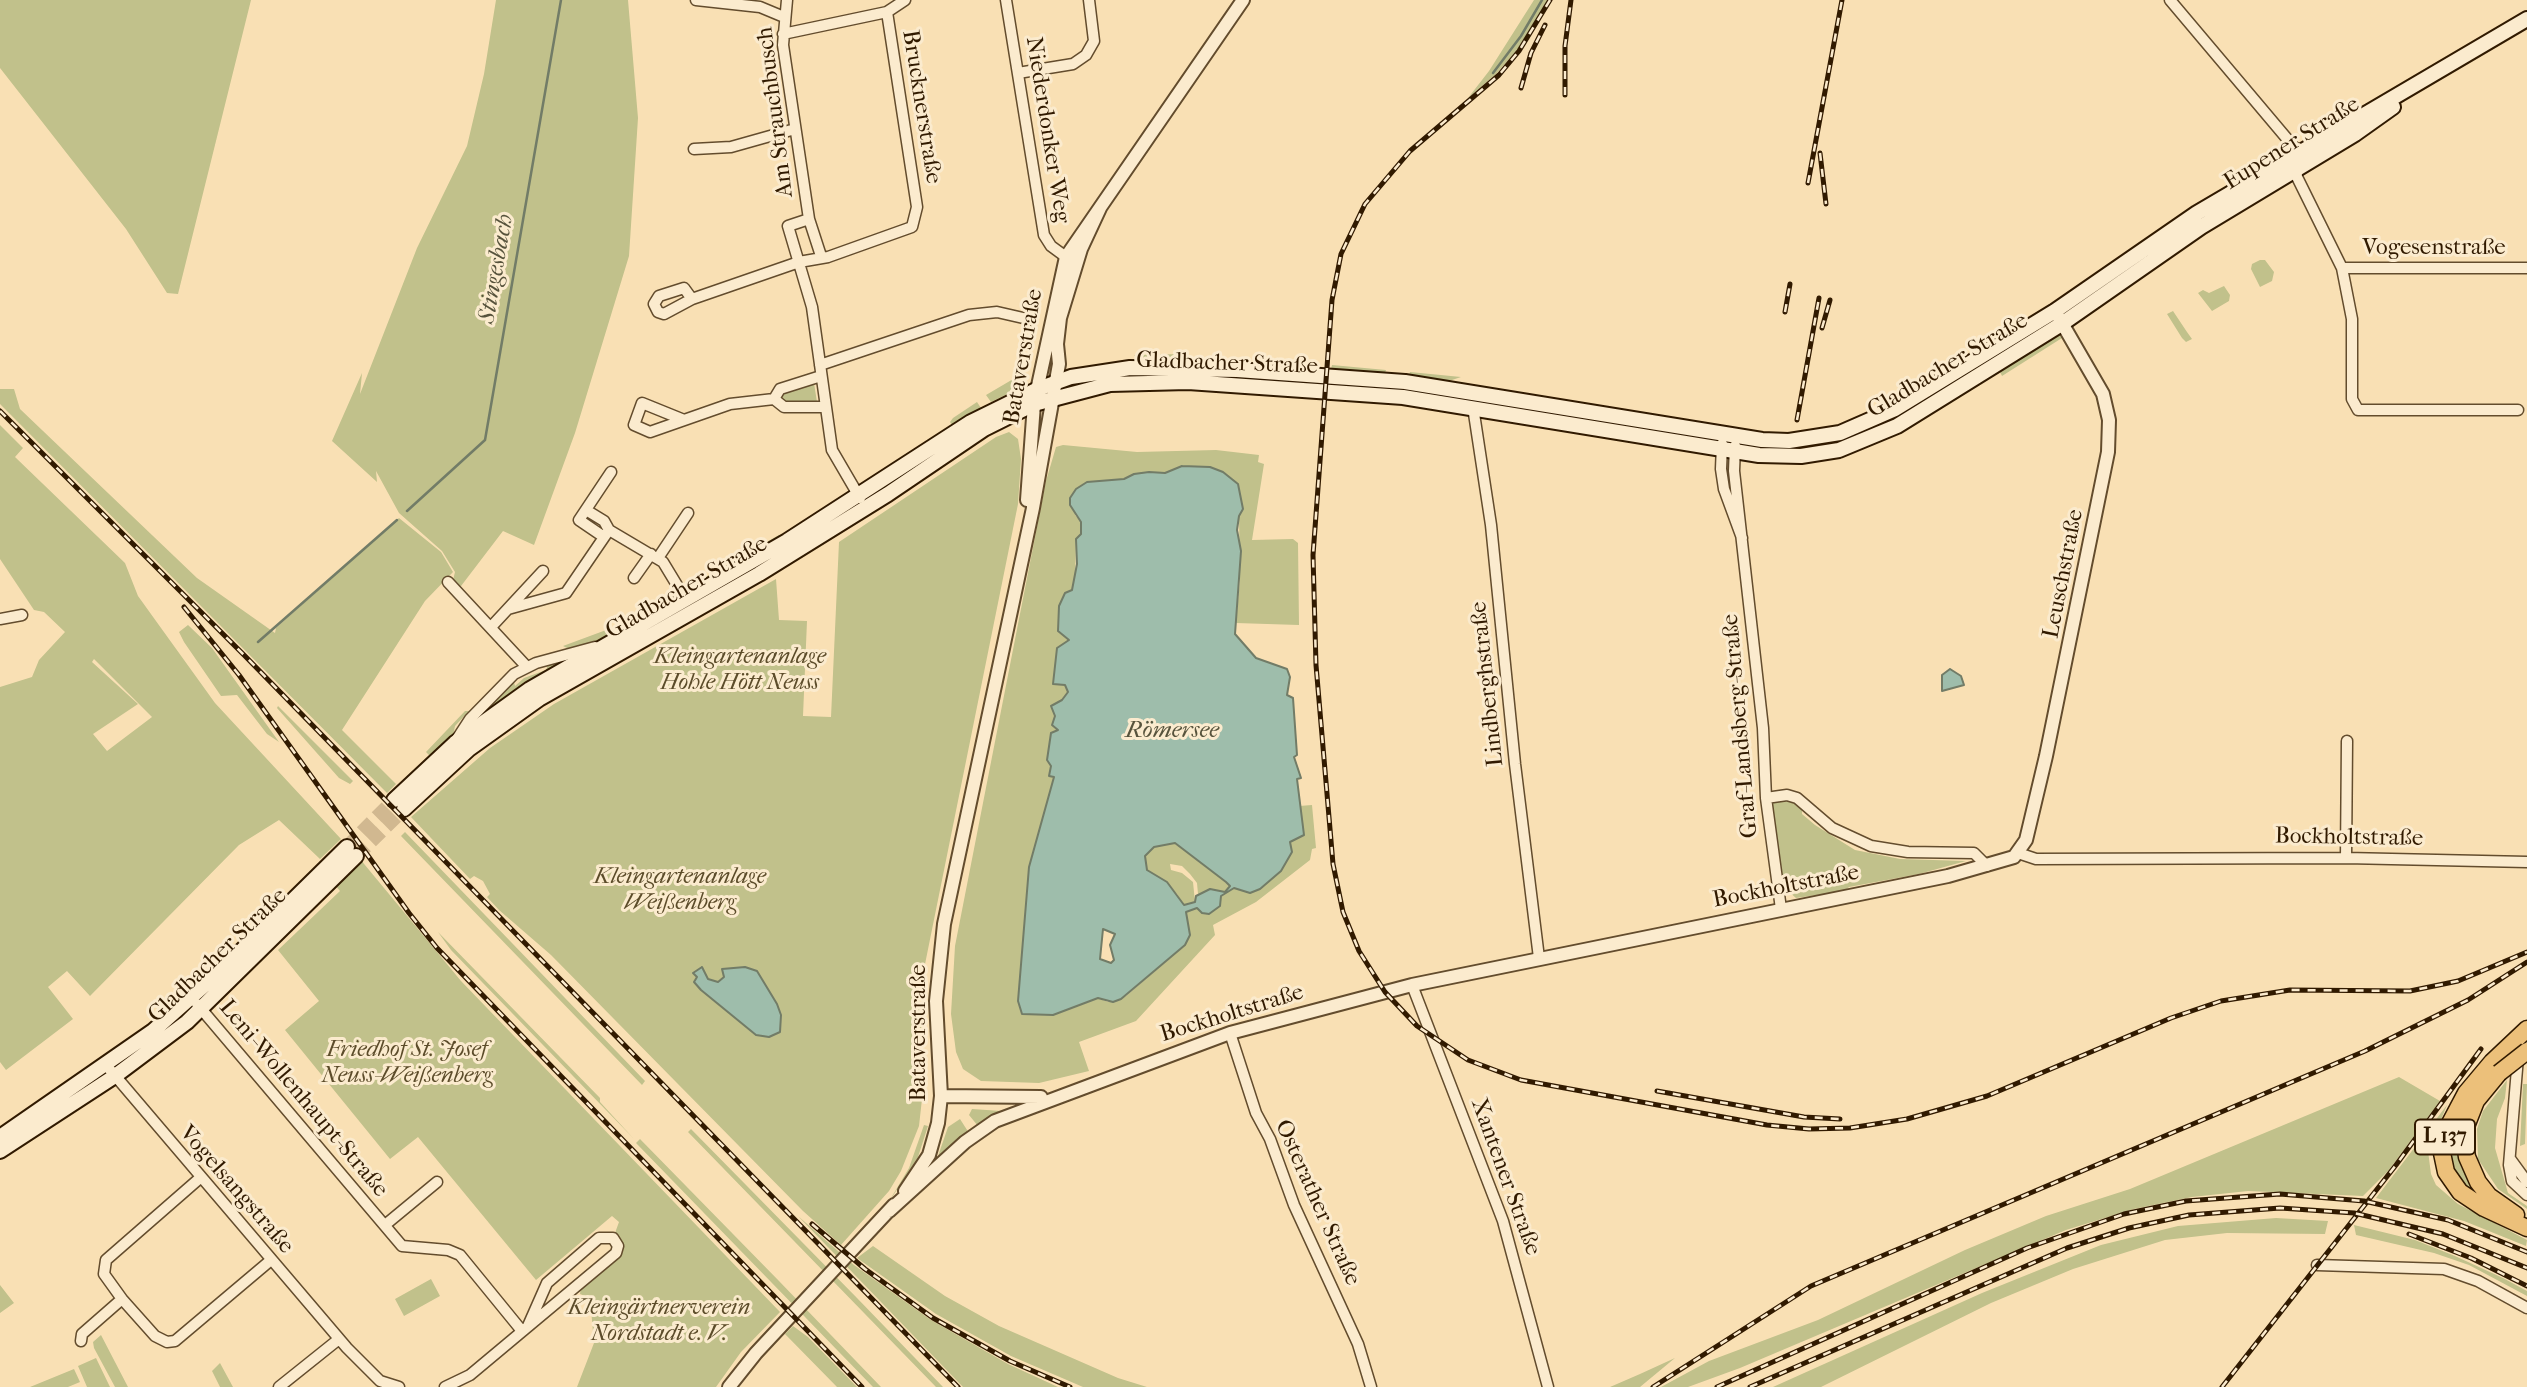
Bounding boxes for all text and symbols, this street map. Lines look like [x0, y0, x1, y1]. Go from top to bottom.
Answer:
street label: Am Strauchbusch [752, 25, 800, 199]
street label: Brucknerstraße [895, 28, 947, 186]
street label: Niederdonker Weg [1019, 35, 1075, 225]
street label: Eupener Straße [2219, 91, 2365, 197]
water label: Stingesbach [473, 212, 521, 326]
street label: Vogesenstraße [2362, 234, 2506, 262]
street label: Bataverstraße [998, 287, 1050, 427]
street label: Gladbacher Straße [1863, 307, 2033, 425]
street label: Gladbacher Straße [1136, 347, 1318, 381]
street label: Leuschstraße [2038, 507, 2090, 641]
street label: Gladbacher Straße [601, 531, 773, 645]
street label: Lindberghstraße [1466, 600, 1510, 768]
street label: Graf-Landsberg-Straße [1717, 613, 1765, 839]
park label: Kleingartenanlage Hohle Hött Neuss [654, 643, 826, 697]
water label: Römersee [1125, 717, 1219, 745]
street label: Bockholtstraße [2275, 823, 2423, 853]
street label: Bockholtstraße [1711, 859, 1861, 915]
park label: Kleingartenanlage Weißenberg [594, 863, 766, 917]
street label: Gladbacher Straße [143, 883, 293, 1029]
street label: Bataverstraße [905, 964, 933, 1102]
street label: Bockholtstraße [1157, 979, 1307, 1049]
street label: Leni-Wollenhaupt-Straße [212, 995, 394, 1203]
park label: Friedhof St. Josef Neuss-Weißenberg [321, 1036, 493, 1090]
street label: Xantener Straße [1464, 1095, 1546, 1259]
street label: Osterather Straße [1268, 1116, 1366, 1290]
street label: Vogelsangstraße [173, 1120, 299, 1260]
road number: L 137 [2415, 1120, 2475, 1154]
park label: Kleingärtnerverein Nordstadt e. V. [568, 1294, 750, 1348]

